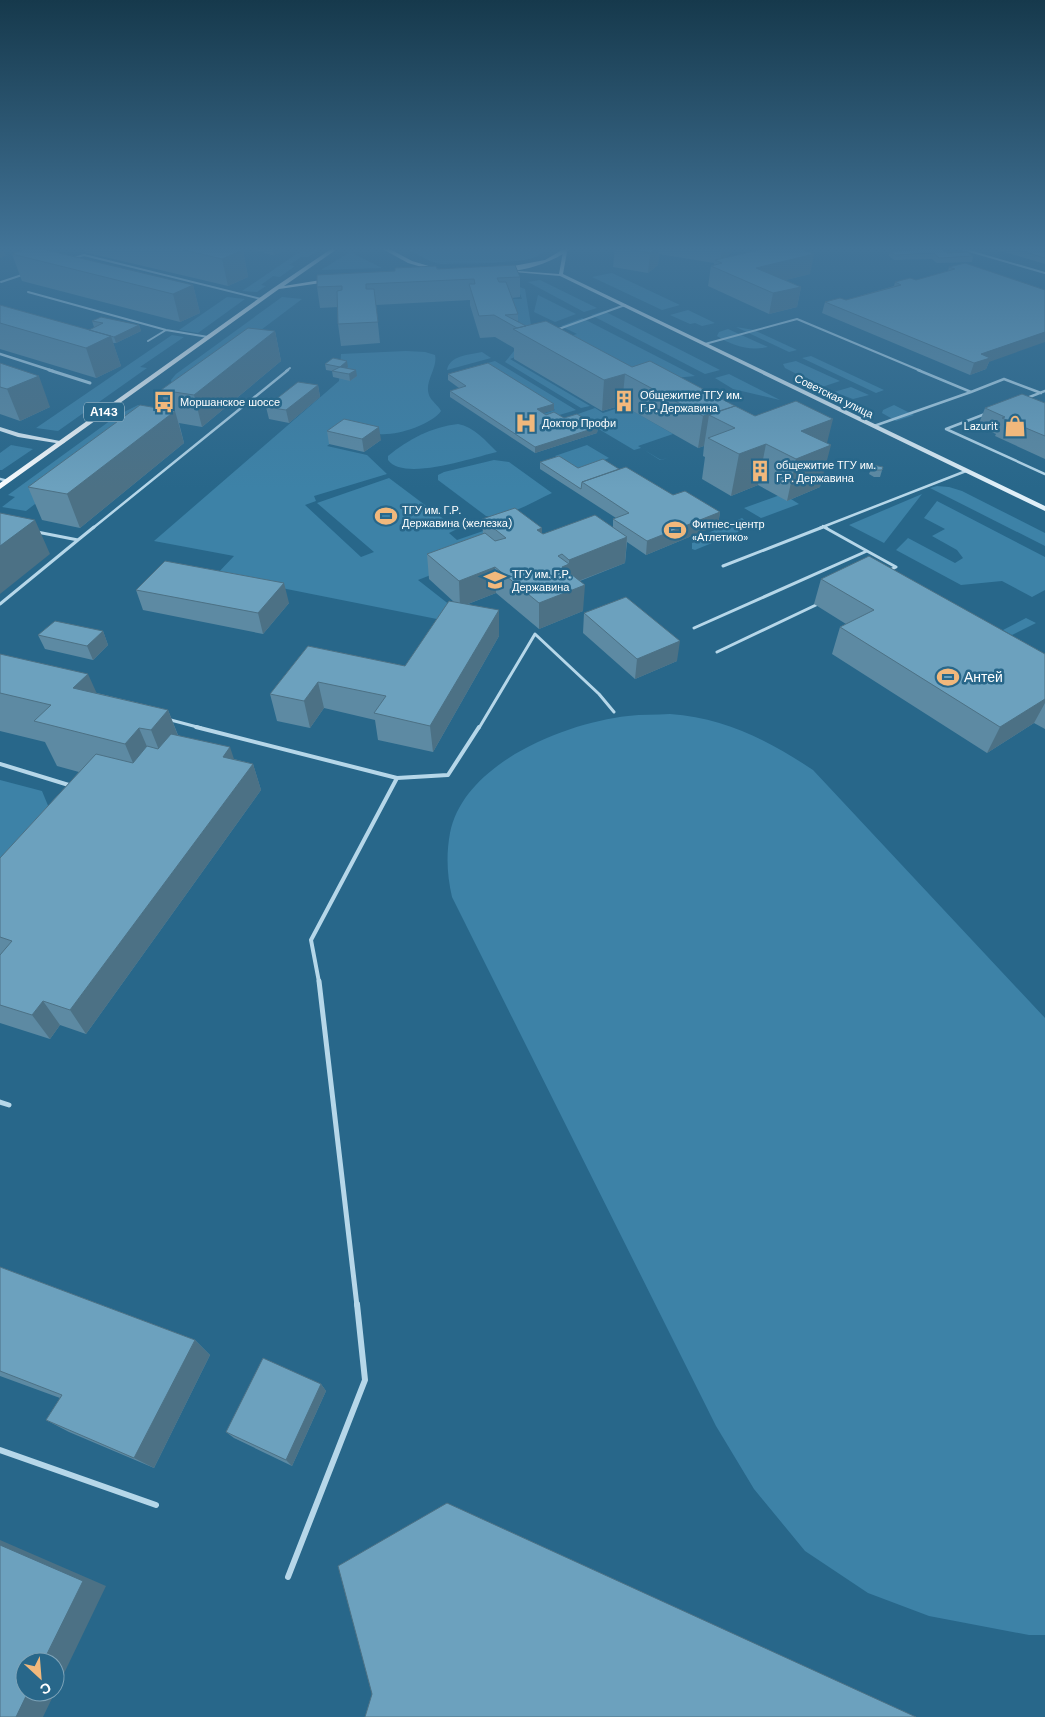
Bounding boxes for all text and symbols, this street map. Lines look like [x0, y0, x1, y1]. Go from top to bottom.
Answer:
street label: Советская улица [792, 371, 877, 422]
building icon: Общежитие ТГУ им. Г.Р. Державина [611, 388, 637, 414]
place label: Общежитие ТГУ им. Г.Р. Державина [640, 388, 742, 415]
bus stop icon: Моршанское шоссе [151, 389, 177, 415]
place label: Моршанское шоссе [180, 395, 280, 409]
road number: А143 [84, 402, 124, 422]
hospital icon: Доктор Профи [513, 410, 539, 436]
shop icon: Lazurit [1002, 413, 1028, 439]
place label: Доктор Профи [542, 416, 616, 430]
place label: Lazurit [964, 419, 998, 433]
building icon: общежитие ТГУ им. Г.Р. Державина [747, 458, 773, 484]
place label: общежитие ТГУ им. Г.Р. Державина [776, 458, 876, 485]
sports icon: ТГУ им. Г.Р. Державина (железка) [373, 503, 399, 529]
place label: ТГУ им. Г.Р. Державина (железка) [402, 503, 512, 530]
sports icon: Фитнес-центр «Атлетико» [662, 517, 688, 543]
place label: Фитнес-центр «Атлетико» [692, 517, 765, 544]
school or university icon: ТГУ им. Г.Р. Державина [482, 567, 508, 593]
place label: ТГУ им. Г.Р. Державина [512, 567, 571, 594]
sports icon: Антей [935, 664, 961, 690]
place label: Антей [964, 668, 1003, 686]
north arrow [15, 1652, 65, 1702]
text: С [37, 1678, 54, 1699]

